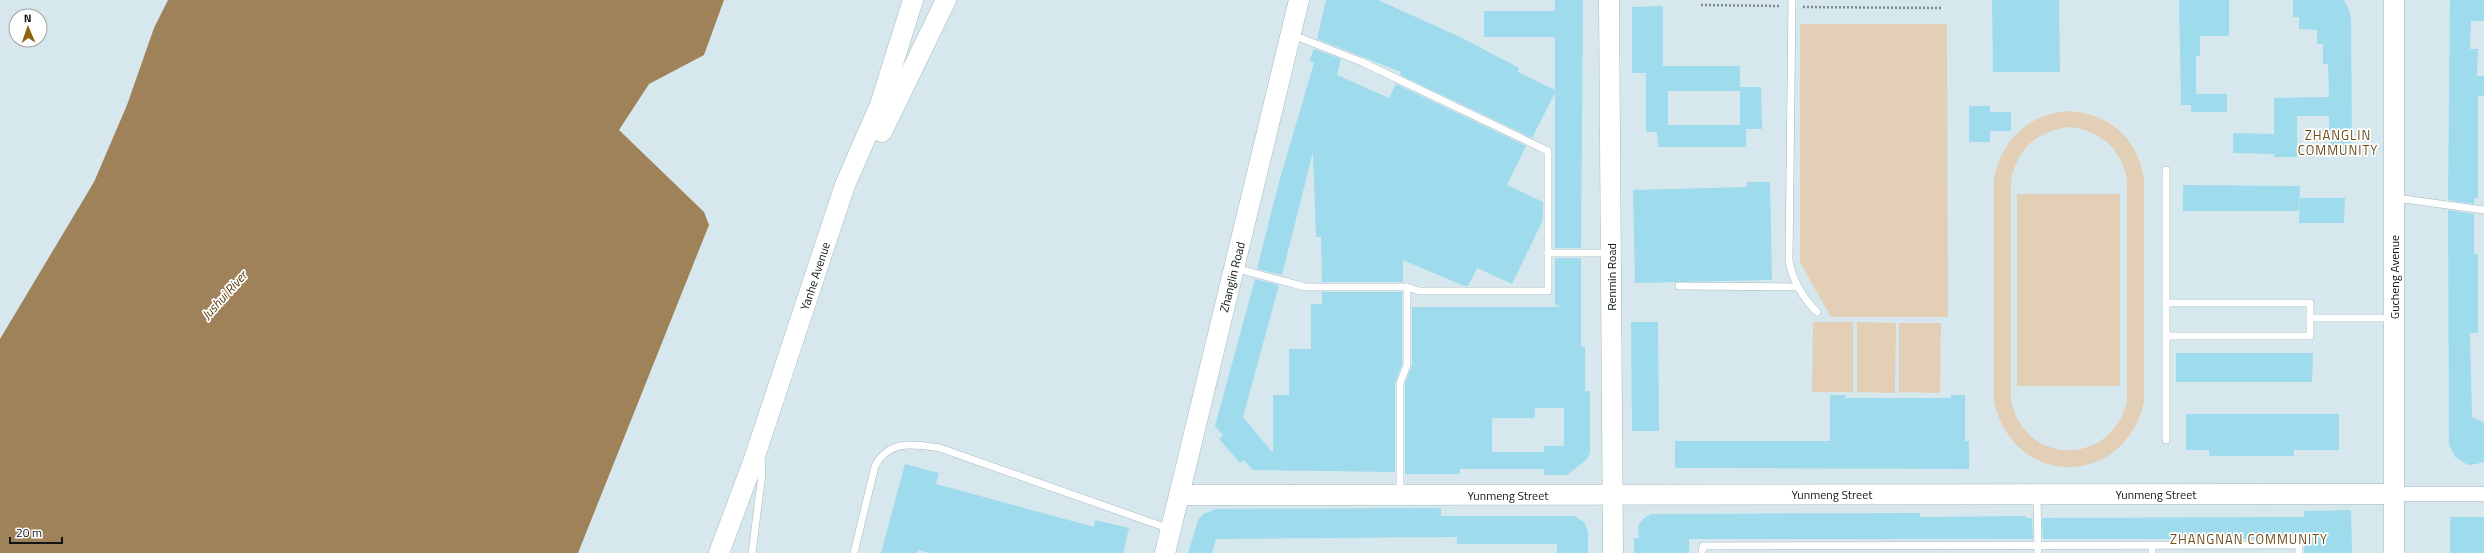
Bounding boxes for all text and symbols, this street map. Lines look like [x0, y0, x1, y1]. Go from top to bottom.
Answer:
north arrow [8, 8, 48, 48]
text: N [24, 10, 32, 26]
district label: ZHANGLIN COMMUNITY [2298, 125, 2378, 160]
street label: Gucheng Avenue [2385, 235, 2404, 319]
street label: Yanhe Avenue [795, 239, 835, 313]
street label: Zhanglin Road [1214, 240, 1250, 314]
street label: Renmin Road [1602, 243, 1621, 311]
water label: Jushui River [197, 265, 253, 324]
street label: Yunmeng Street [1792, 485, 1873, 504]
street label: Yunmeng Street [2116, 485, 2197, 504]
street label: Yunmeng Street [1468, 486, 1549, 505]
scale bar [10, 519, 62, 545]
text: 20 m [16, 523, 42, 542]
district label: ZHANGNAN COMMUNITY [2170, 529, 2328, 549]

